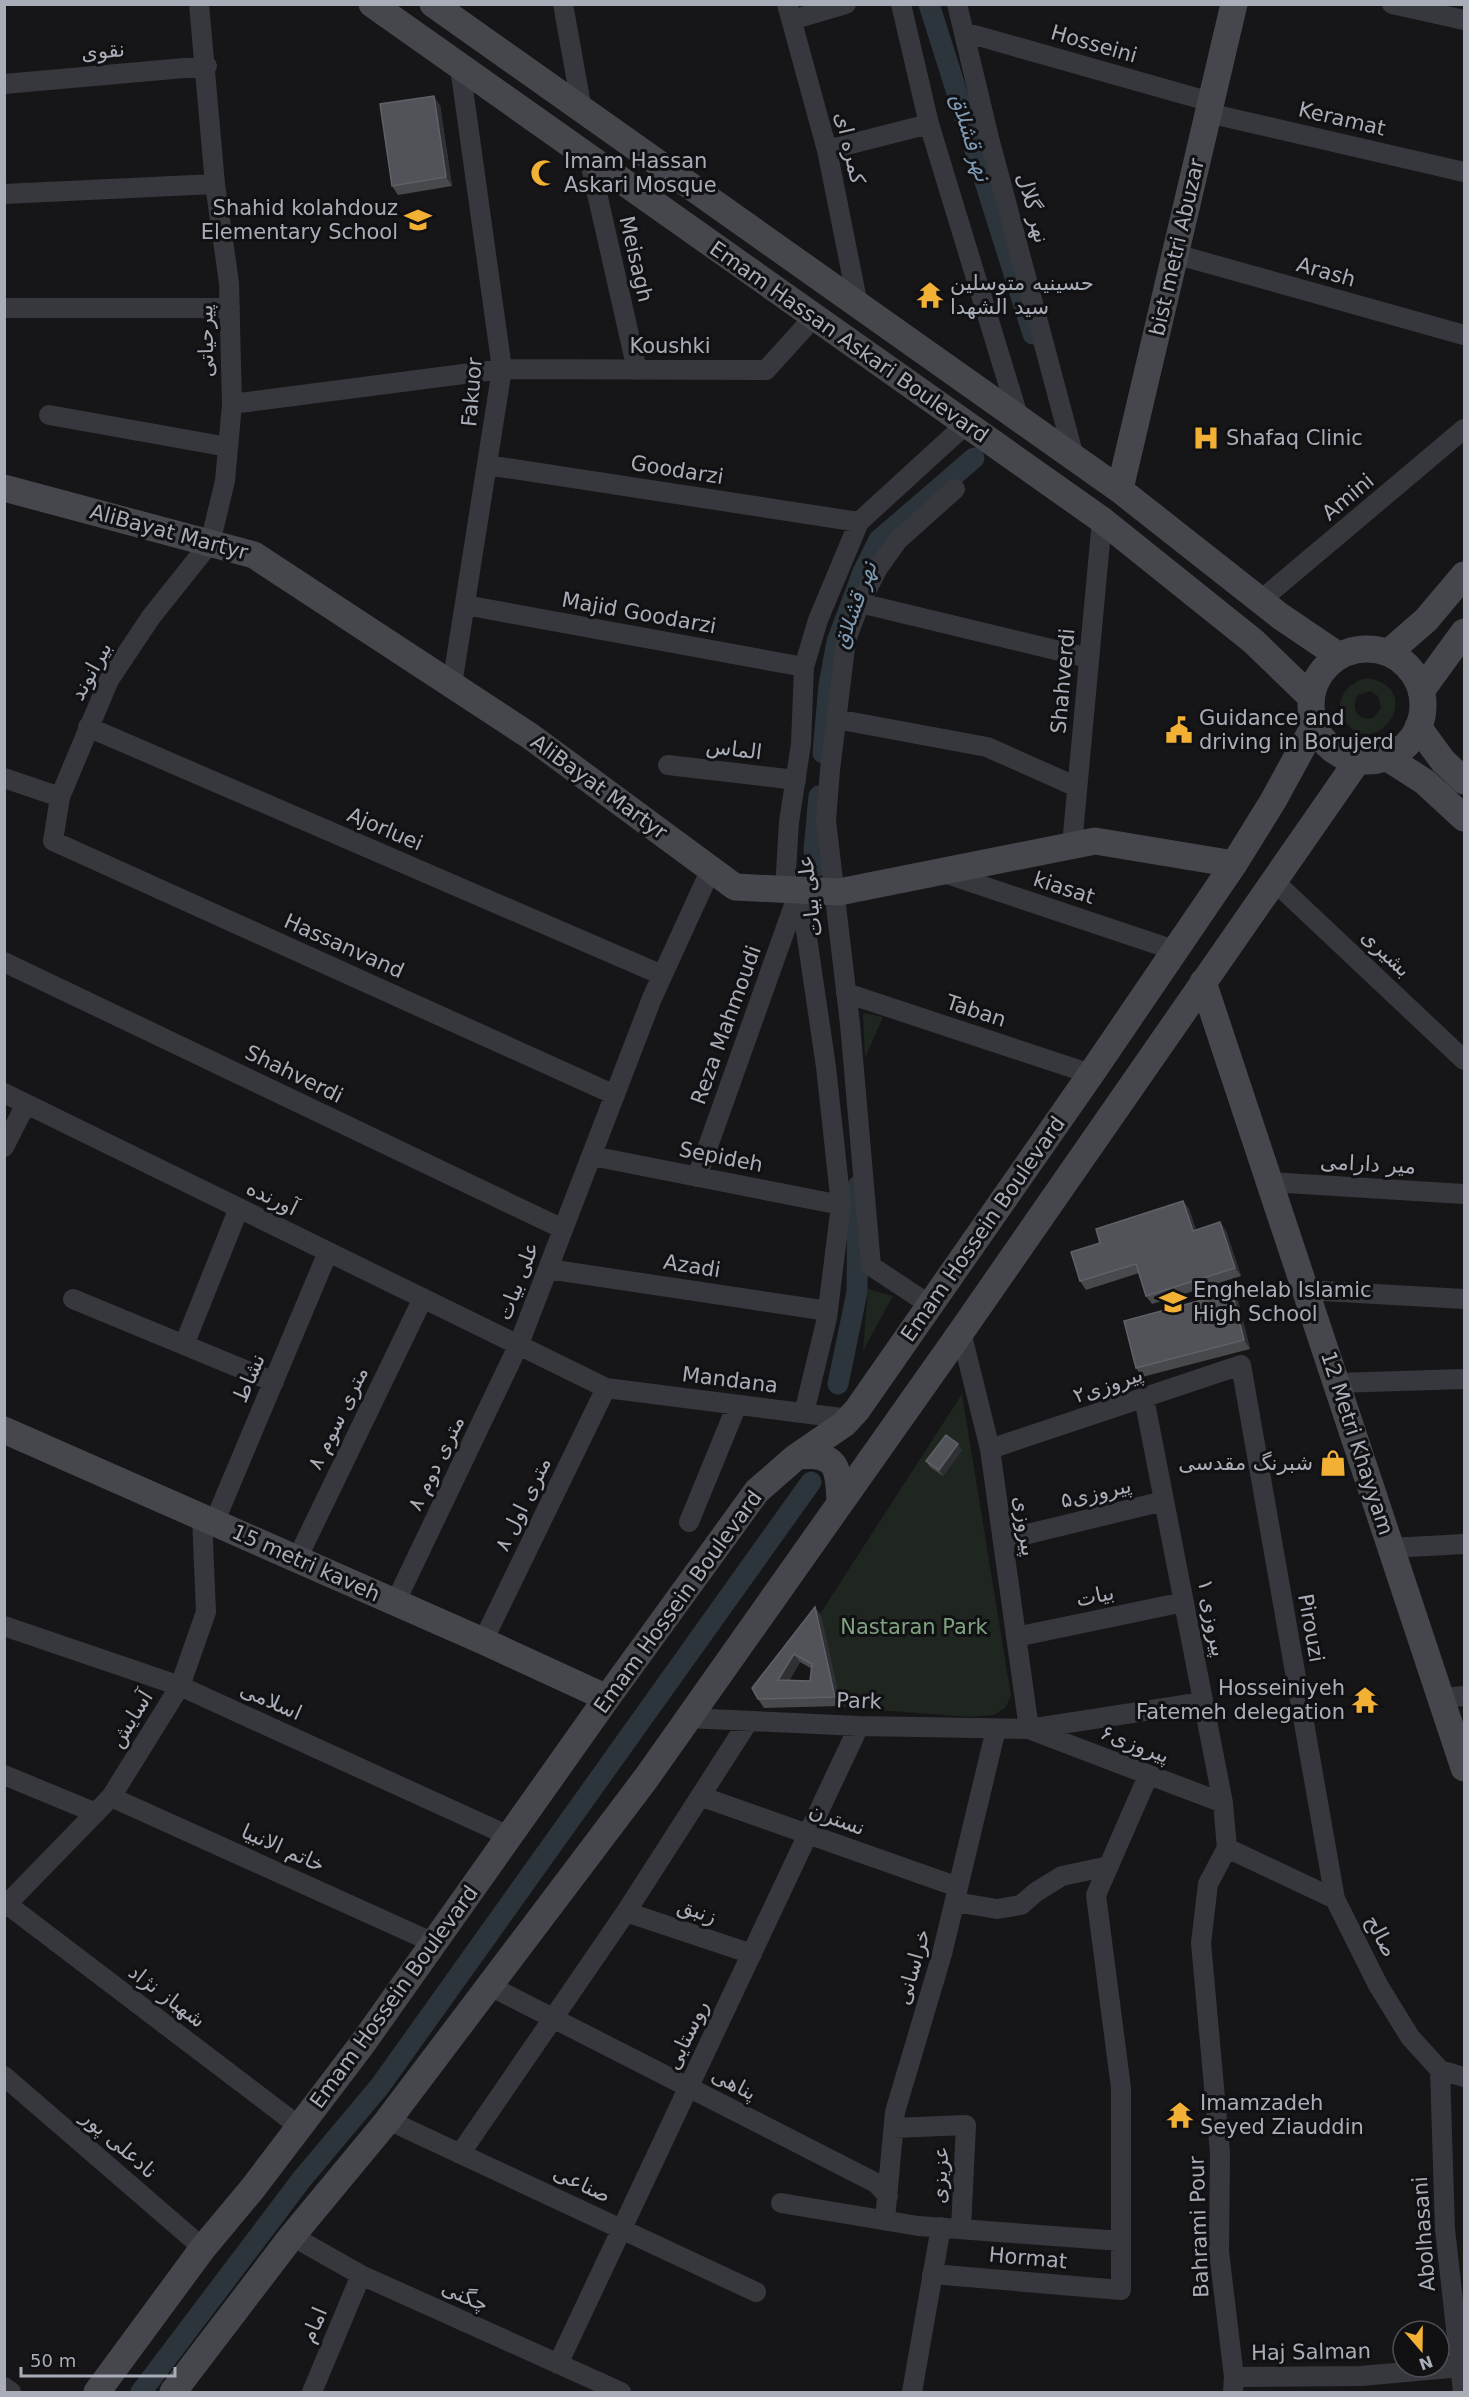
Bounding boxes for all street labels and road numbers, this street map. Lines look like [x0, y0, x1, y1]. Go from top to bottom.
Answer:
street label: Hosseini [1048, 20, 1140, 68]
street label: نقوی [80, 37, 126, 65]
street label: Keramat [1296, 97, 1388, 141]
street label: کمره ای [830, 109, 870, 187]
street label: bist metri Abuzar [1145, 156, 1209, 338]
street label: نهر گلال [1012, 170, 1054, 246]
street label: Meisagh [614, 214, 658, 304]
street label: Emam Hassan Askari Boulevard [705, 236, 993, 448]
street label: Arash [1294, 252, 1358, 292]
street label: پیرحیاتی [193, 304, 219, 378]
street label: Koushki [629, 334, 711, 358]
street label: Fakuor [457, 356, 487, 428]
street label: Goodarzi [629, 451, 725, 489]
street label: Amini [1317, 469, 1379, 525]
street label: AliBayat Martyr [87, 499, 251, 565]
street label: Majid Goodarzi [560, 588, 718, 638]
street label: Shahverdi [1046, 627, 1080, 735]
street label: بیرانوند [65, 638, 117, 704]
street label: AliBayat Martyr [526, 730, 672, 845]
street label: الماس [705, 734, 763, 764]
street label: Ajorluei [344, 802, 426, 856]
street label: علی بیات [793, 854, 827, 938]
street label: kiasat [1030, 867, 1098, 909]
street label: Hassanvand [280, 909, 408, 983]
street label: بشیری [1356, 924, 1416, 982]
street label: Reza Mahmoudi [686, 942, 766, 1108]
street label: Taban [942, 990, 1009, 1032]
street label: Shahverdi [241, 1040, 347, 1108]
street label: Emam Hossein Boulevard [896, 1112, 1070, 1346]
street label: Sepideh [677, 1137, 765, 1177]
street label: میر دارامی [1320, 1150, 1416, 1178]
street label: آورنده [242, 1174, 303, 1221]
street label: علی بیات [492, 1238, 544, 1324]
street label: Azadi [662, 1250, 722, 1282]
street label: 12 Metri Khayyam [1316, 1348, 1398, 1538]
street label: نشاط [228, 1350, 270, 1406]
street label: Mandana [681, 1362, 779, 1398]
street label: پیروزی۲ [1070, 1362, 1146, 1408]
street label: ۸ متری سوم [303, 1363, 373, 1473]
street label: ۸ متری دوم [403, 1412, 469, 1514]
street label: ۸ متری اول [490, 1453, 556, 1555]
street label: پیروزی۵ [1058, 1473, 1134, 1513]
street label: Emam Hossein Boulevard [589, 1486, 767, 1718]
street label: پیروزی [1009, 1494, 1041, 1558]
street label: 15 metri kaveh [228, 1520, 384, 1606]
street label: پیروزی ۱ [1193, 1577, 1231, 1659]
street label: بیات [1074, 1580, 1116, 1612]
street label: Pirouzi [1293, 1592, 1329, 1664]
street label: اسلامی [237, 1677, 305, 1725]
street label: آسایش [103, 1685, 158, 1752]
street label: Park [836, 1688, 883, 1714]
street label: پیروزی۶ [1097, 1720, 1173, 1768]
street label: نسترن [806, 1798, 868, 1840]
street label: خاتم الانبیا [237, 1819, 328, 1878]
street label: Emam Hossein Boulevard [305, 1881, 483, 2113]
street label: زنبق [674, 1893, 720, 1929]
street label: صالح [1360, 1911, 1402, 1961]
street label: خراسانی [891, 1926, 935, 2008]
street label: شهباز نژاد [124, 1959, 210, 2033]
street label: روستایی [660, 1996, 714, 2074]
street label: پناهی [708, 2063, 761, 2105]
street label: نادعلی پور [76, 2104, 162, 2183]
street label: عزیزی [926, 2145, 954, 2205]
street label: Bahrami Pour [1185, 2155, 1213, 2298]
street label: صناعی [549, 2160, 615, 2208]
street label: Abolhasani [1408, 2176, 1440, 2292]
street label: Hormat [988, 2243, 1068, 2273]
street label: چگنی [438, 2275, 492, 2317]
street label: امام [296, 2304, 332, 2346]
street label: Haj Salman [1251, 2339, 1371, 2365]

